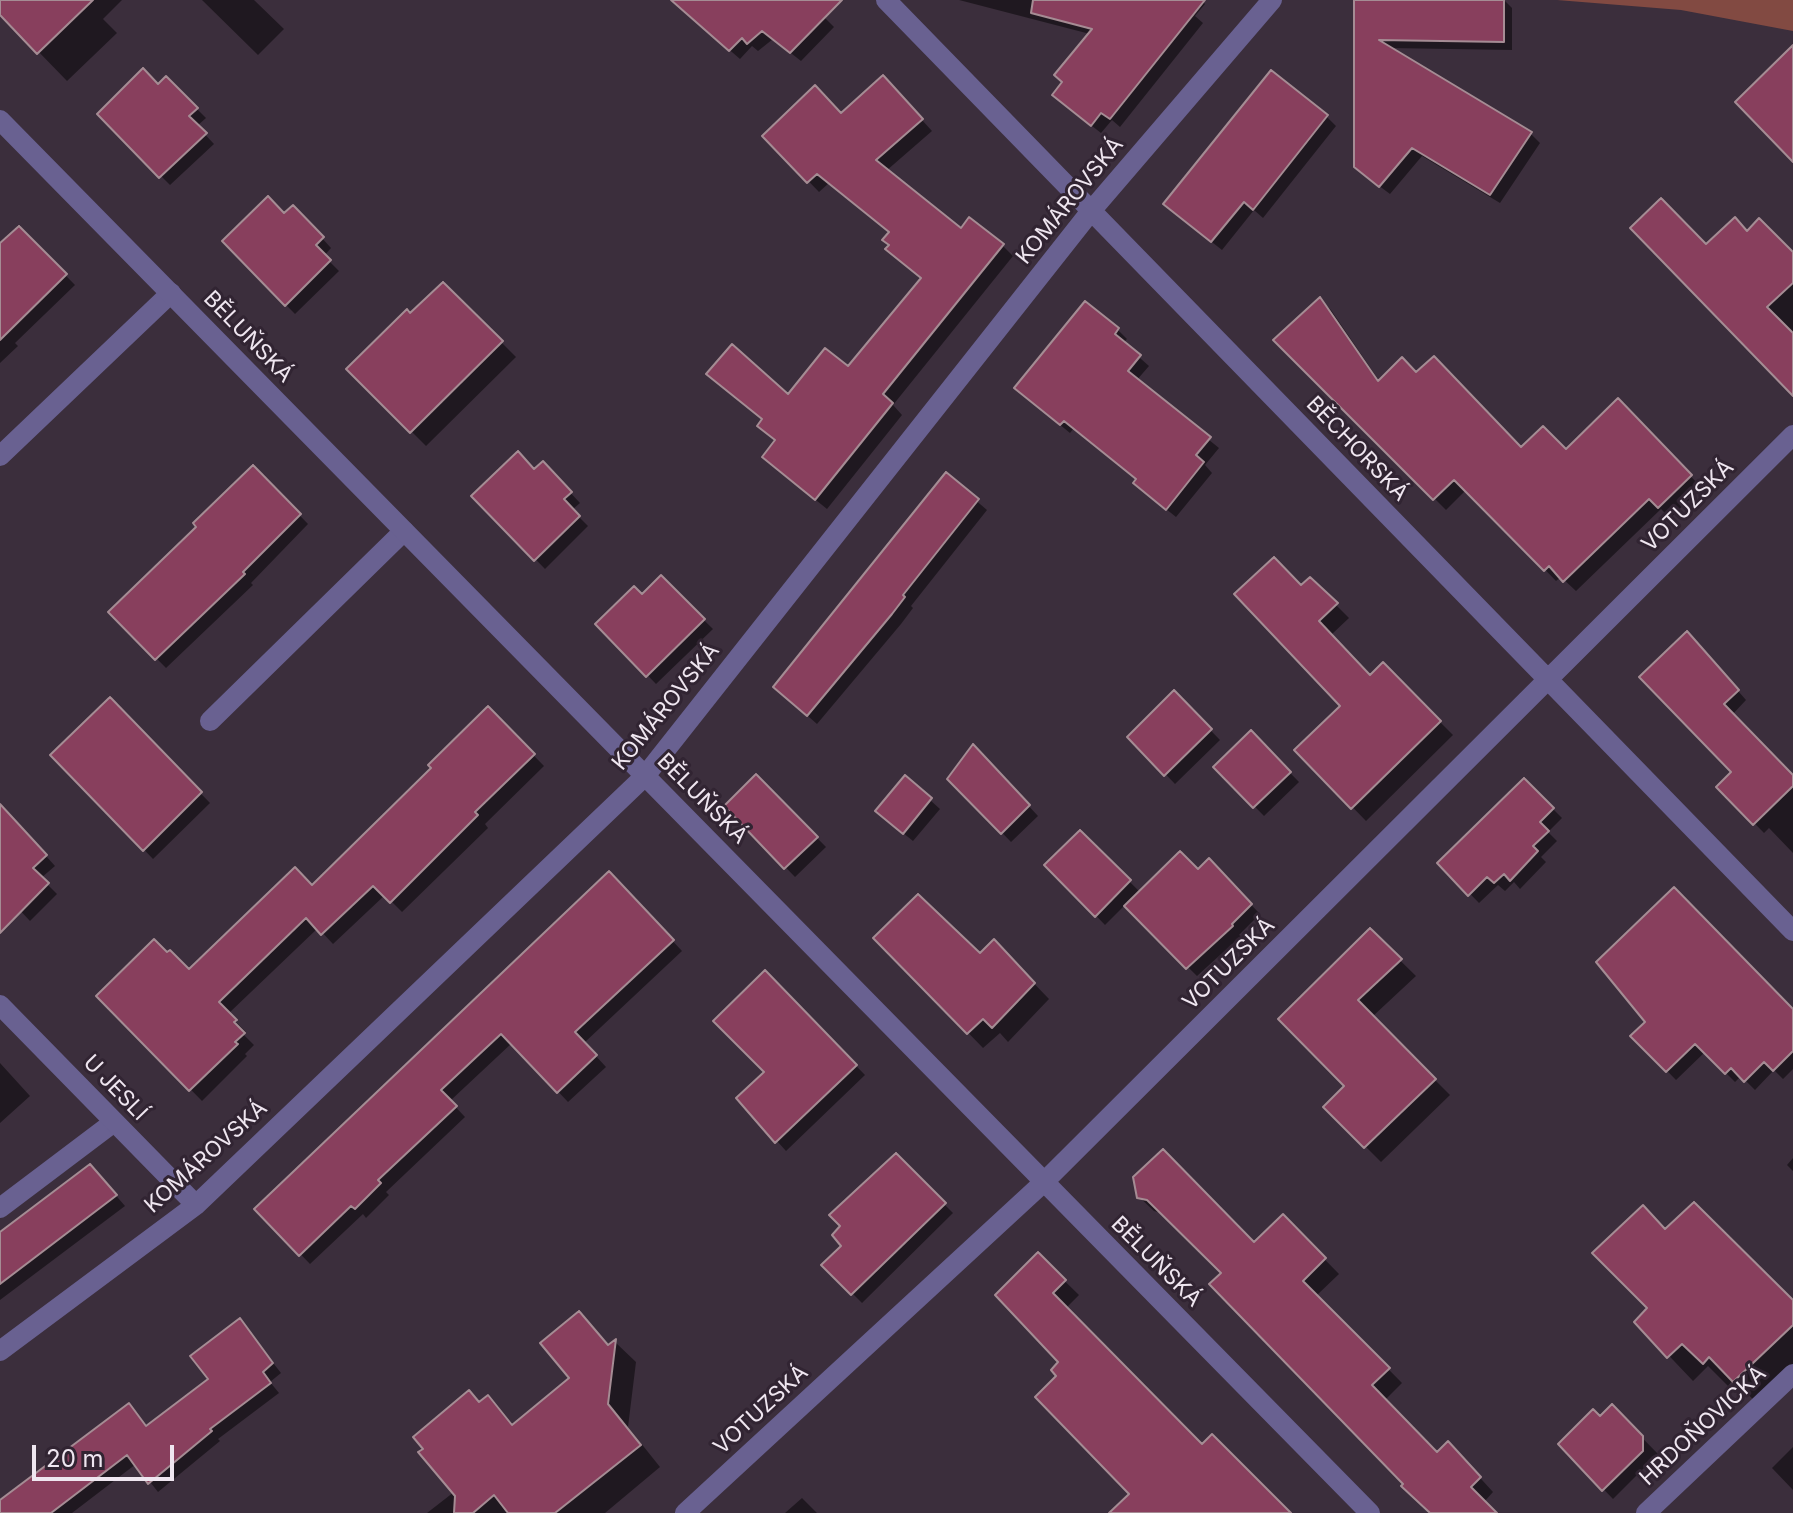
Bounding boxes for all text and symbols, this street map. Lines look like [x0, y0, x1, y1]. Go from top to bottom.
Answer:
street label: KOMÁROVSKÁ [1011, 132, 1129, 270]
street label: BĚLUŇSKÁ [198, 286, 298, 388]
street label: BĚCHORSKÁ [1301, 391, 1413, 507]
street label: VOTUZSKÁ [1637, 455, 1739, 557]
street label: KOMÁROVSKÁ [607, 638, 725, 776]
street label: BĚLUŇSKÁ [651, 748, 753, 850]
street label: VOTUZSKÁ [1178, 913, 1280, 1015]
street label: U JESLÍ [77, 1050, 153, 1126]
street label: KOMÁROVSKÁ [139, 1095, 273, 1219]
street label: BĚLUŇSKÁ [1105, 1211, 1207, 1313]
street label: VOTUZSKÁ [708, 1360, 814, 1460]
street label: HRDOŇOVICKÁ [1634, 1361, 1772, 1491]
scale bar [36, 1429, 178, 1479]
text: 20 m [46, 1444, 104, 1473]

